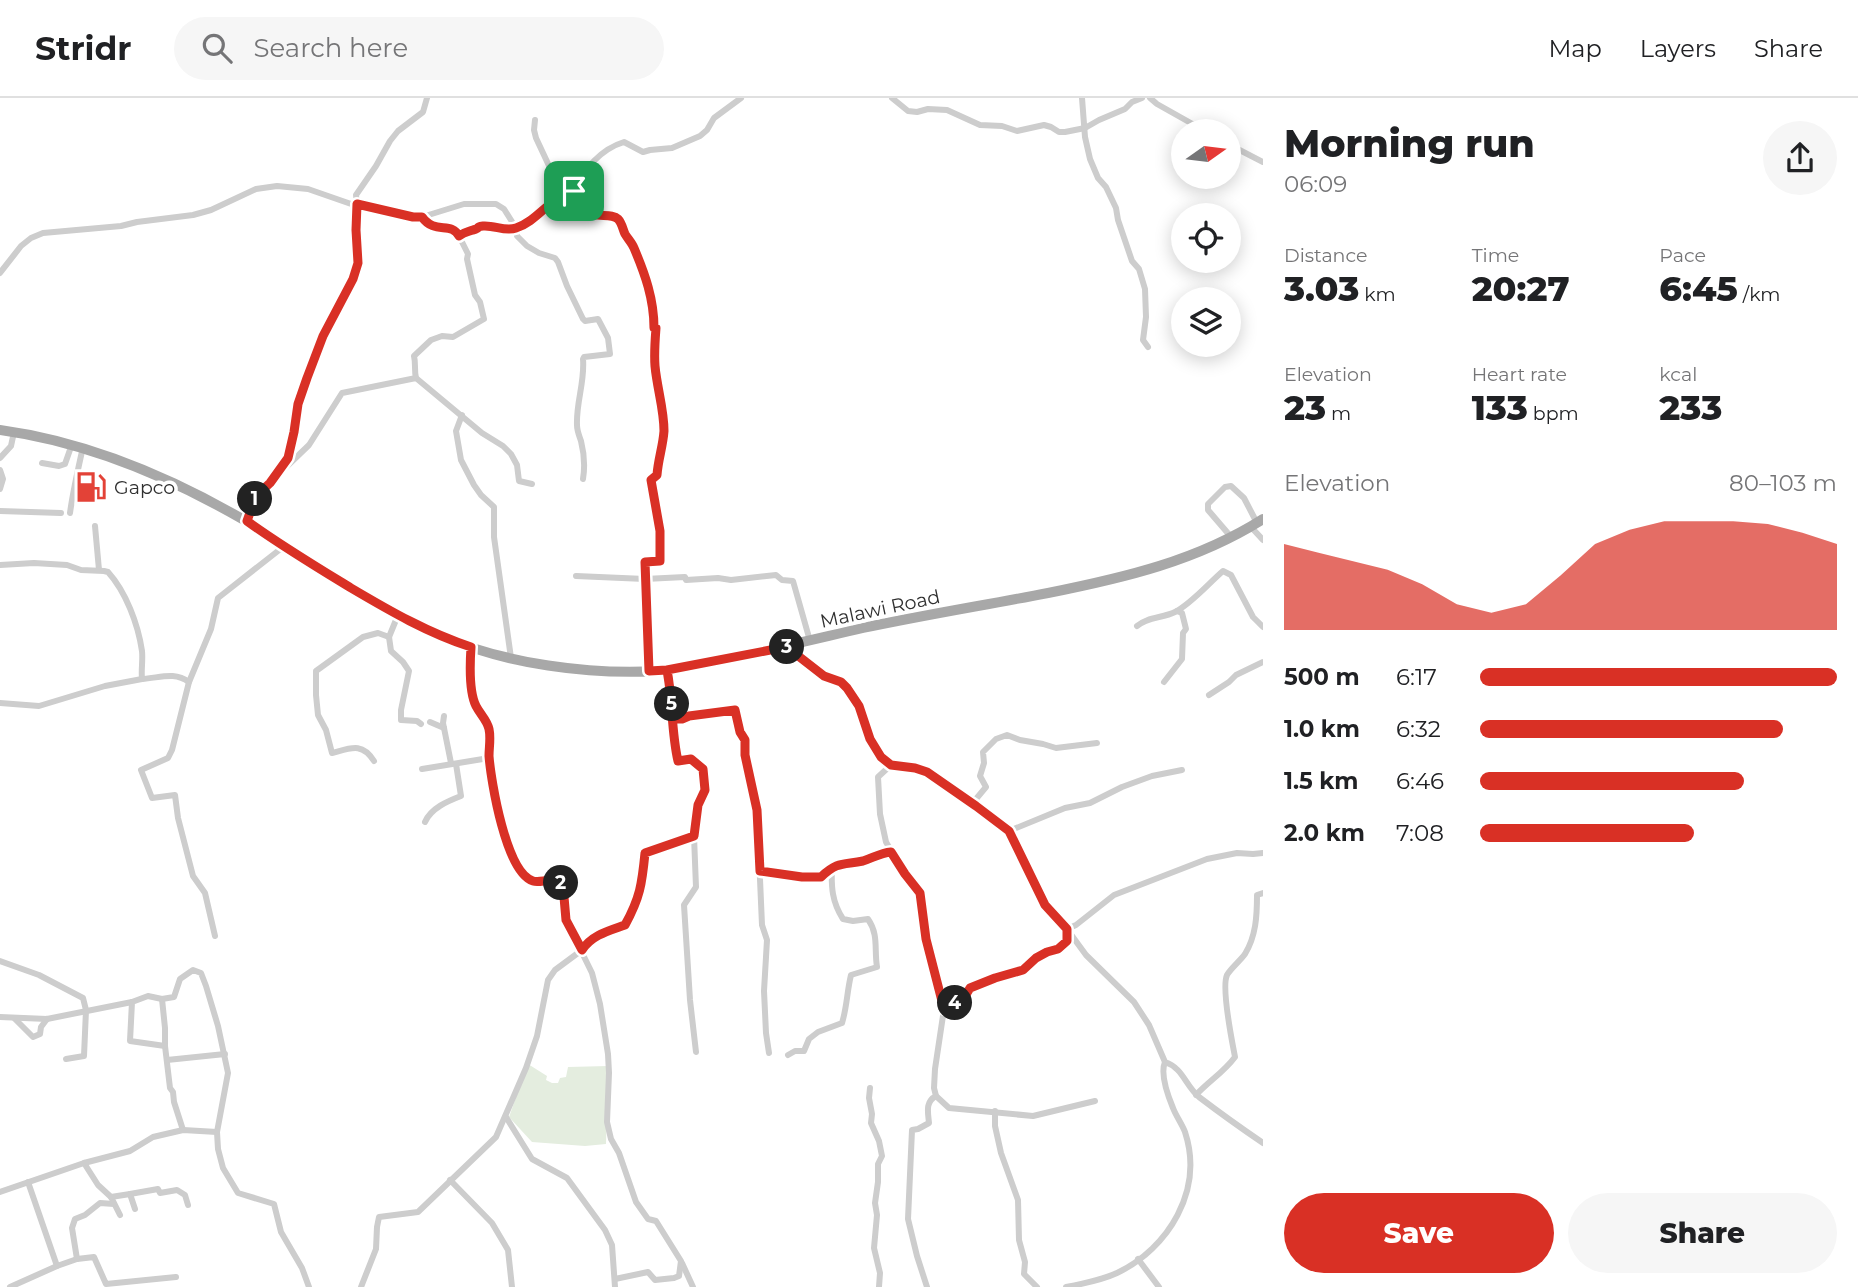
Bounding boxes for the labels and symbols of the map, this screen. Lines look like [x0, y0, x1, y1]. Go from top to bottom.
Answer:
north arrow [1171, 119, 1241, 189]
pin [544, 161, 604, 221]
fuel station icon: Gapco [74, 470, 108, 504]
place label: Gapco [114, 476, 175, 499]
pin: 1 [238, 482, 272, 516]
street label: Malawi Road [818, 585, 942, 633]
pin: 3 [770, 630, 804, 664]
pin: 5 [654, 686, 690, 722]
pin: 2 [544, 866, 578, 900]
pin: 4 [937, 986, 972, 1020]

